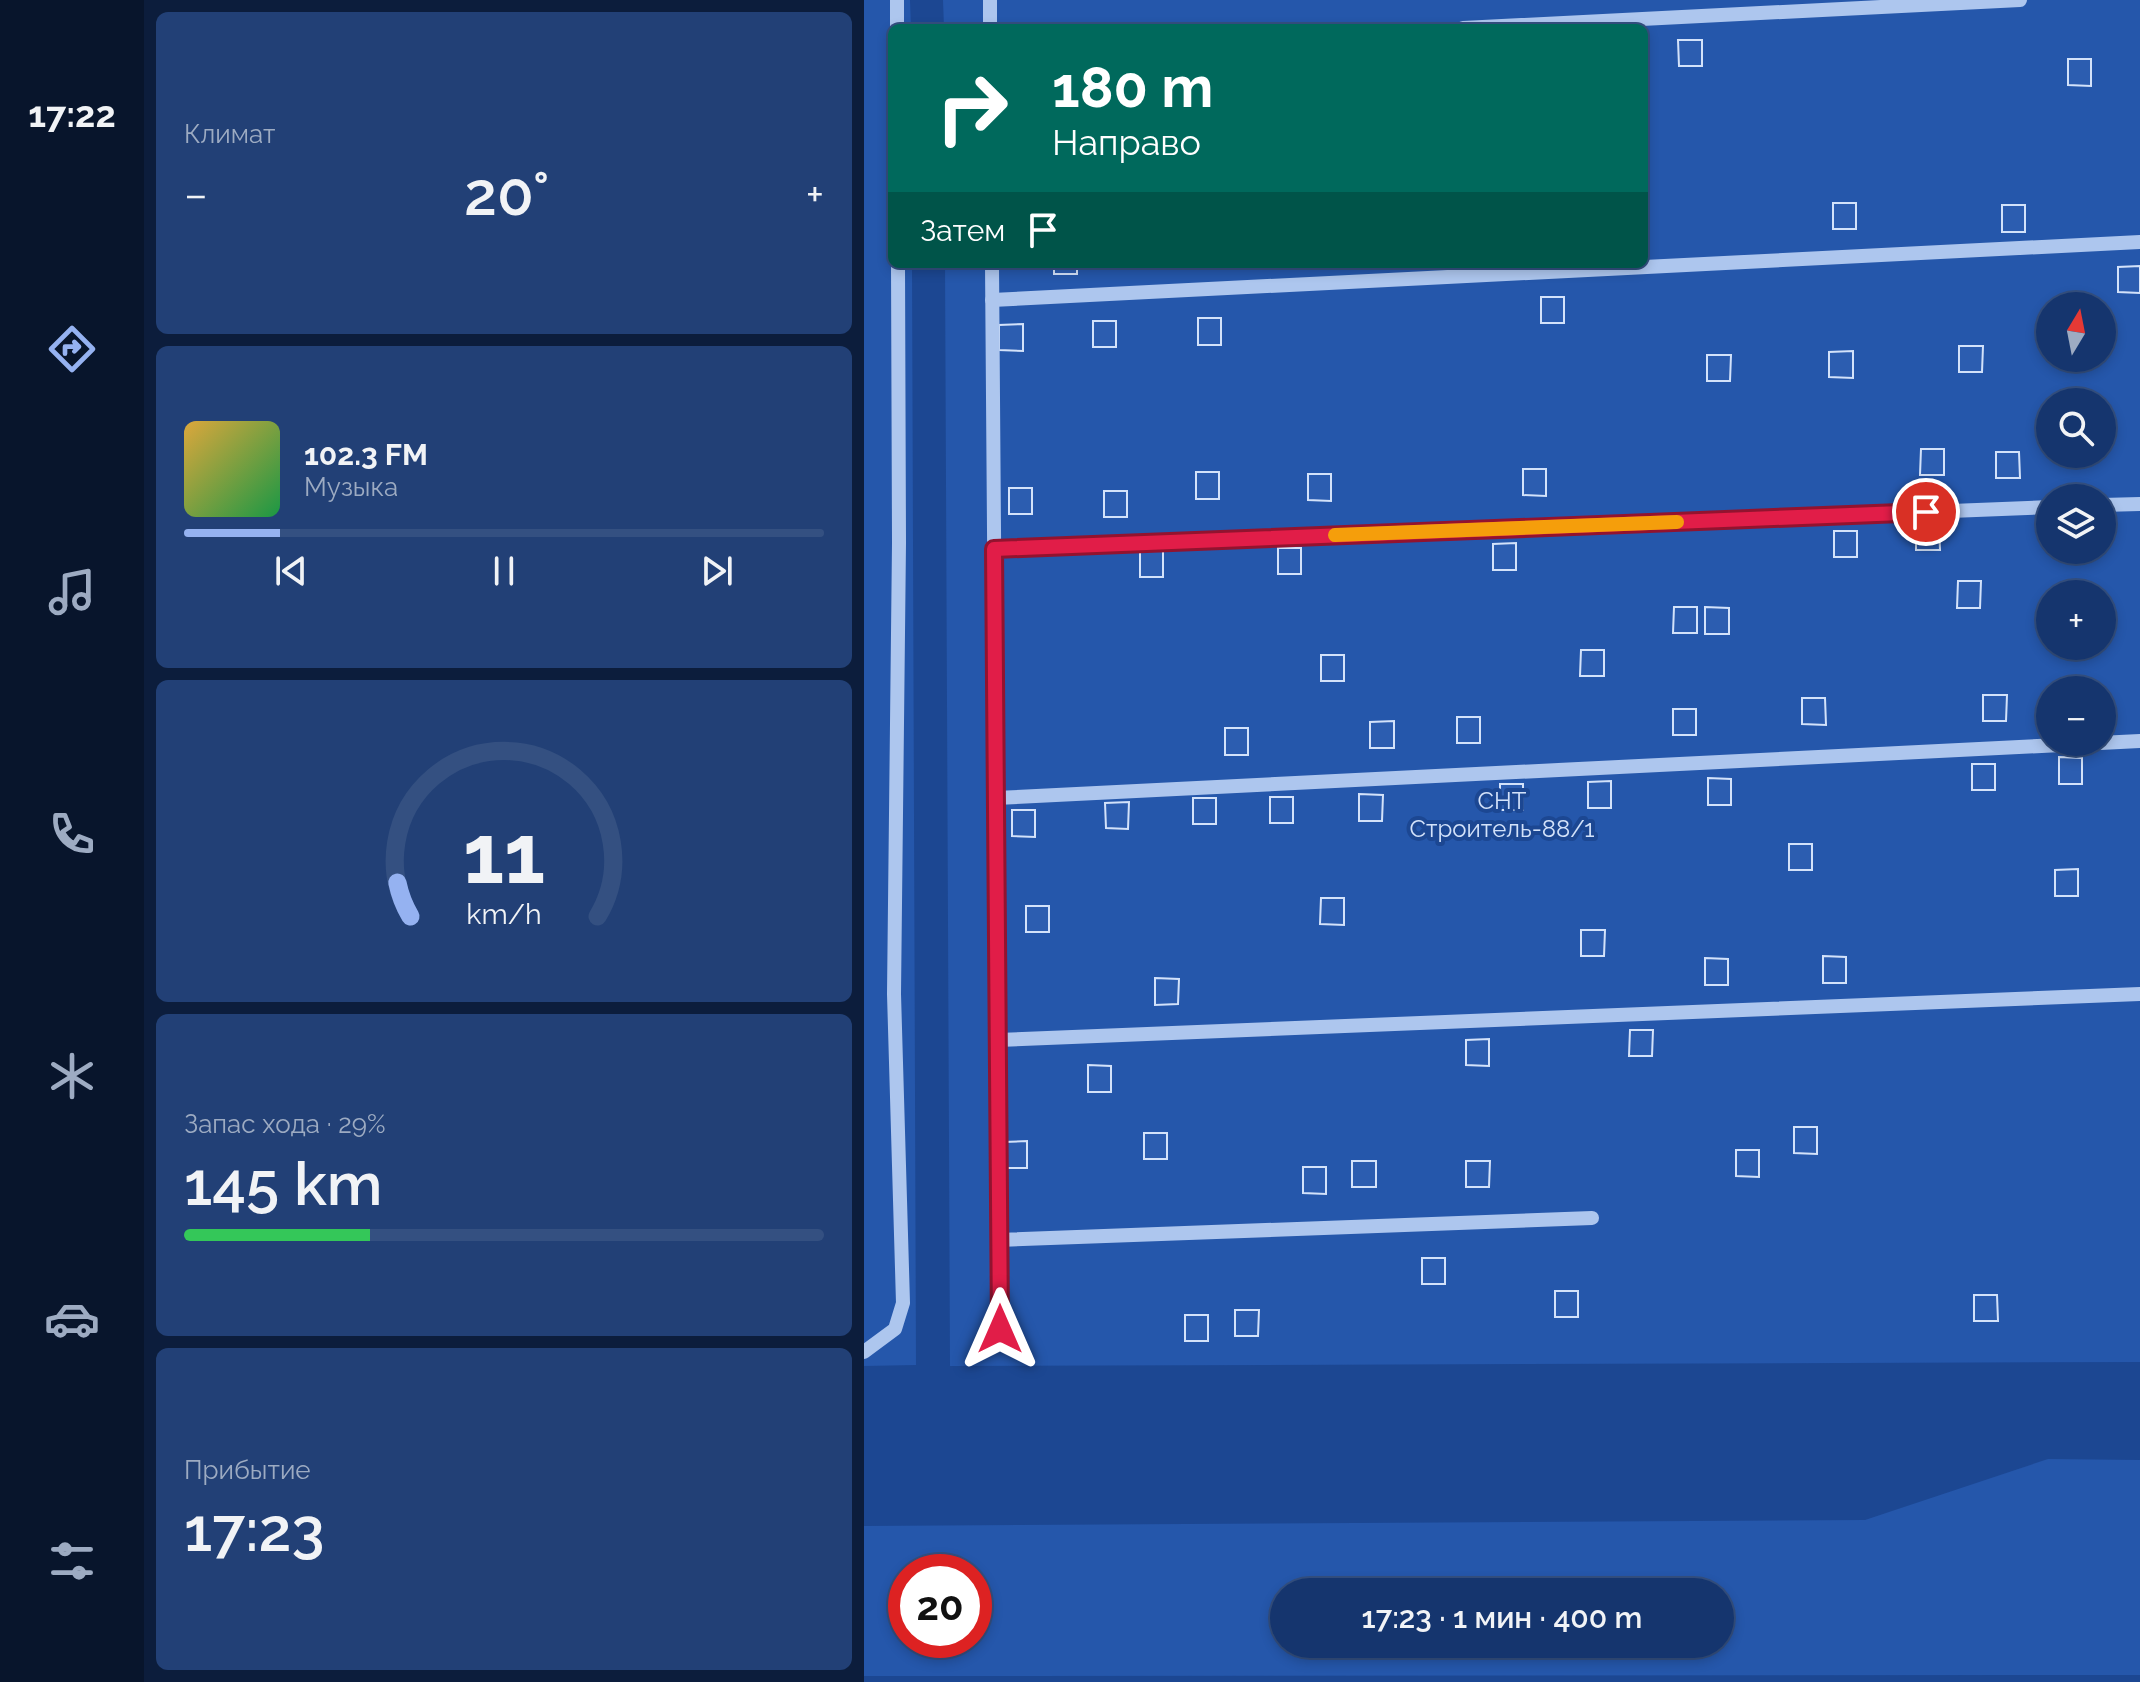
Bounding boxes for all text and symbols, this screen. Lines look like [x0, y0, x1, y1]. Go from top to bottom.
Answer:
text: 180 m [1052, 54, 1213, 120]
icon: right [920, 56, 1024, 160]
text: 17:22 [28, 93, 116, 135]
text: Климат [184, 119, 275, 149]
text: Направо [1052, 121, 1201, 163]
text: 20° [464, 159, 549, 229]
text: − [184, 169, 208, 220]
text: + [806, 169, 824, 220]
icon: arrive [1021, 208, 1065, 252]
text: Затем [920, 213, 1005, 248]
north arrow [2036, 292, 2116, 372]
map controls [2036, 292, 2116, 756]
icon: directions [44, 321, 100, 377]
button: search [2036, 388, 2116, 468]
text: 102.3 FM [304, 437, 428, 472]
text: Музыка [304, 472, 398, 502]
pin [1892, 478, 1960, 546]
button: layers [2036, 484, 2116, 564]
icon: arrive [1904, 490, 1948, 534]
icon: previous [269, 549, 313, 593]
icon: pause [482, 549, 526, 593]
icon: next [695, 549, 739, 593]
icon: music [44, 564, 100, 620]
button: + [2036, 580, 2116, 660]
button: − [2036, 676, 2116, 756]
park label: СНТ Строитель-88/1 [1409, 786, 1595, 843]
text: 11 [463, 805, 545, 902]
icon: phone [44, 806, 100, 862]
text: km/h [466, 897, 542, 931]
icon: climate [44, 1048, 100, 1104]
text: Запас хода · 29% [184, 1109, 386, 1139]
text: 145 km [184, 1149, 382, 1219]
position arrow [958, 1287, 1042, 1371]
icon: car [44, 1291, 100, 1347]
text: Прибытие [184, 1455, 311, 1485]
text: 17:23 [184, 1495, 324, 1565]
icon: filters [44, 1533, 100, 1589]
speed limit sign: 20 [888, 1554, 992, 1658]
text: 17:23 · 1 мин · 400 m [1362, 1600, 1642, 1635]

